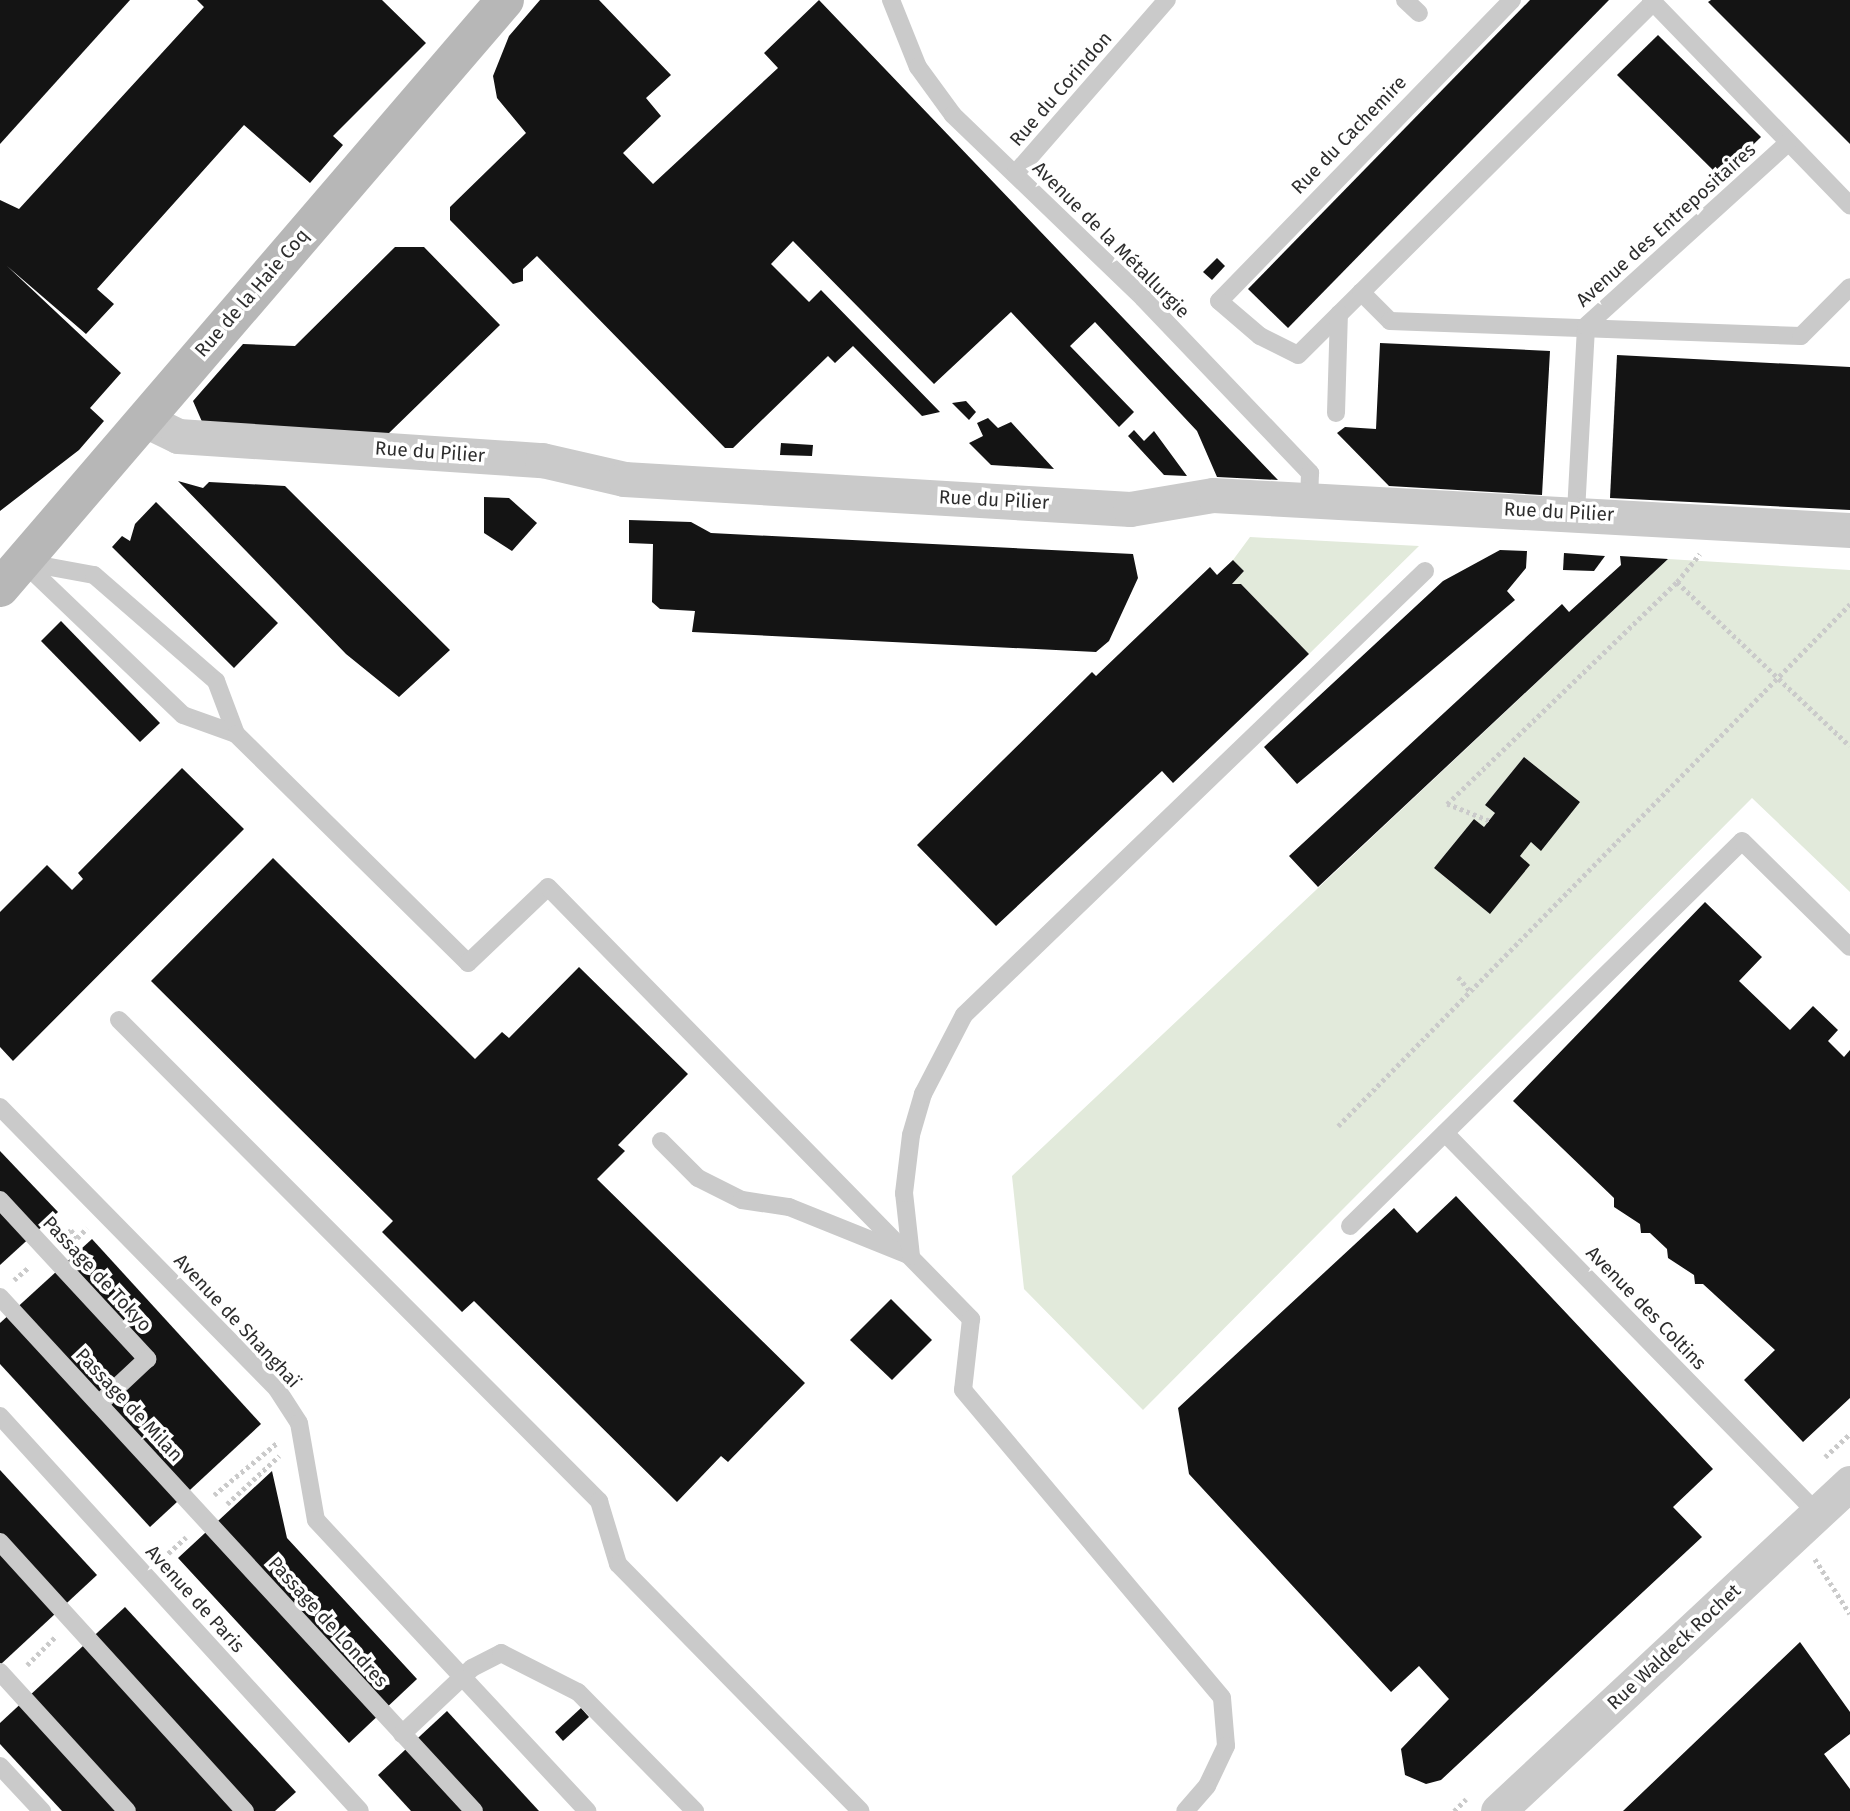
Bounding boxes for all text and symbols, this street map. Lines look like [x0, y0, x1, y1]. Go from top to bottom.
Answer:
street label: Rue du Corindon [1005, 27, 1117, 151]
street label: Rue du Cachemire [1287, 71, 1411, 199]
street label: Avenue des Entrepositaires [1571, 138, 1761, 312]
street label: Avenue de la Métallurgie [1028, 157, 1194, 323]
street label: Rue de la Haie Coq [190, 224, 314, 362]
street label: Rue du Pilier [374, 437, 486, 467]
street label: Rue du Pilier [938, 486, 1050, 514]
street label: Rue du Pilier [1503, 498, 1615, 526]
street label: Passage de Tokyo [38, 1212, 156, 1336]
street label: Avenue des Coltins [1581, 1242, 1711, 1374]
street label: Avenue de Shanghaï [169, 1249, 305, 1393]
street label: Passage de Milan [71, 1344, 187, 1466]
street label: Avenue de Paris [141, 1541, 249, 1657]
street label: Passage de Londres [263, 1552, 393, 1692]
street label: Rue Waldeck Rochet [1603, 1579, 1745, 1715]

